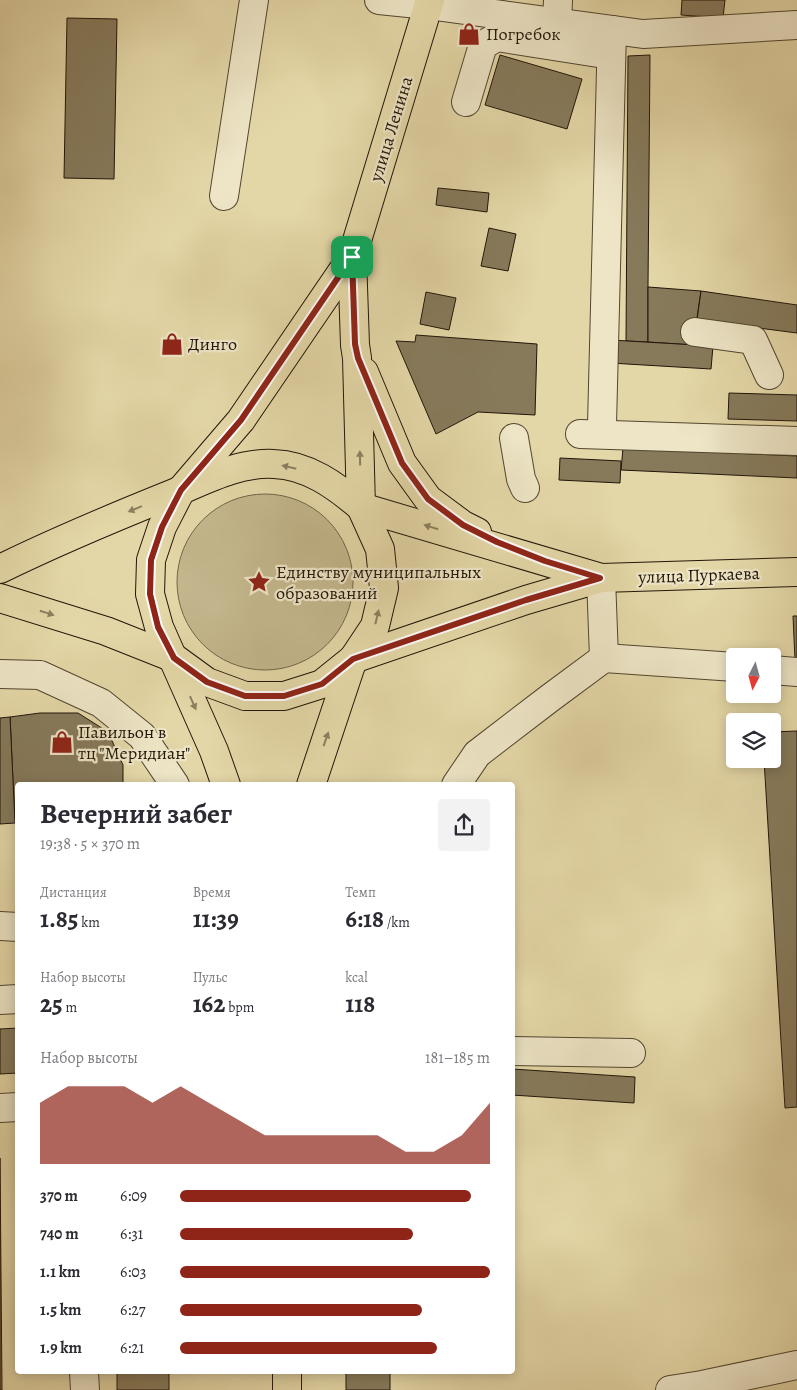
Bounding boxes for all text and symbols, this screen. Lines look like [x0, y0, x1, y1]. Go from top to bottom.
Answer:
shop icon: Погребок [456, 21, 482, 47]
place label: Погребок [486, 22, 561, 46]
street label: улица Ленина [363, 73, 419, 186]
pin [331, 236, 373, 278]
icon: arrive [338, 243, 366, 271]
shop icon: Динго [159, 331, 185, 357]
place label: Динго [188, 332, 237, 356]
one-way arrow [356, 450, 364, 466]
one-way arrow [281, 463, 296, 471]
one-way arrow [128, 505, 143, 513]
one-way arrow [423, 523, 438, 531]
place label: Единству муниципальных образований [276, 560, 481, 605]
street label: улица Пуркаева [637, 561, 761, 589]
place icon: Единству муниципальных образований [246, 569, 272, 595]
one-way arrow [39, 609, 54, 617]
one-way arrow [373, 610, 381, 625]
north arrow [726, 648, 781, 702]
map controls [726, 648, 781, 768]
one-way arrow [190, 696, 198, 710]
button: layers [726, 713, 781, 768]
place label: Павильон в тц "Меридиан" [78, 720, 190, 765]
shop icon: Павильон в тц "Меридиан" [49, 729, 75, 755]
one-way arrow [323, 731, 330, 746]
text: Вечерний забег [40, 795, 232, 833]
button: share [438, 799, 490, 851]
text: 19:38 · 5 × 370 m [40, 833, 140, 855]
text: Дистанция [40, 883, 107, 902]
text: Время [193, 883, 231, 902]
text: Темп [345, 883, 376, 902]
text: 1.85 [40, 902, 79, 936]
text: 11:39 [193, 902, 239, 936]
text: 6:18 [345, 902, 384, 936]
text: km [79, 913, 100, 932]
text: /km [384, 913, 410, 932]
text: Набор высоты [40, 968, 126, 987]
text: Пульс [193, 968, 228, 987]
text: kcal [345, 968, 368, 987]
text: 25 [40, 987, 63, 1021]
text: 162 [193, 987, 225, 1021]
text: 118 [345, 987, 375, 1021]
text: m [63, 998, 77, 1017]
text: bpm [225, 998, 254, 1017]
text: Набор высоты [40, 1047, 138, 1069]
text: 181–185 m [425, 1047, 490, 1069]
text: 370 m [40, 1185, 78, 1207]
text: 6:09 [120, 1185, 147, 1207]
text: 740 m [40, 1223, 79, 1245]
text: 6:31 [120, 1223, 143, 1245]
text: 1.1 km [40, 1261, 80, 1283]
text: 6:03 [120, 1261, 146, 1283]
text: 1.5 km [40, 1299, 81, 1321]
text: 6:27 [120, 1299, 146, 1321]
text: 1.9 km [40, 1337, 82, 1359]
text: 6:21 [120, 1337, 144, 1359]

